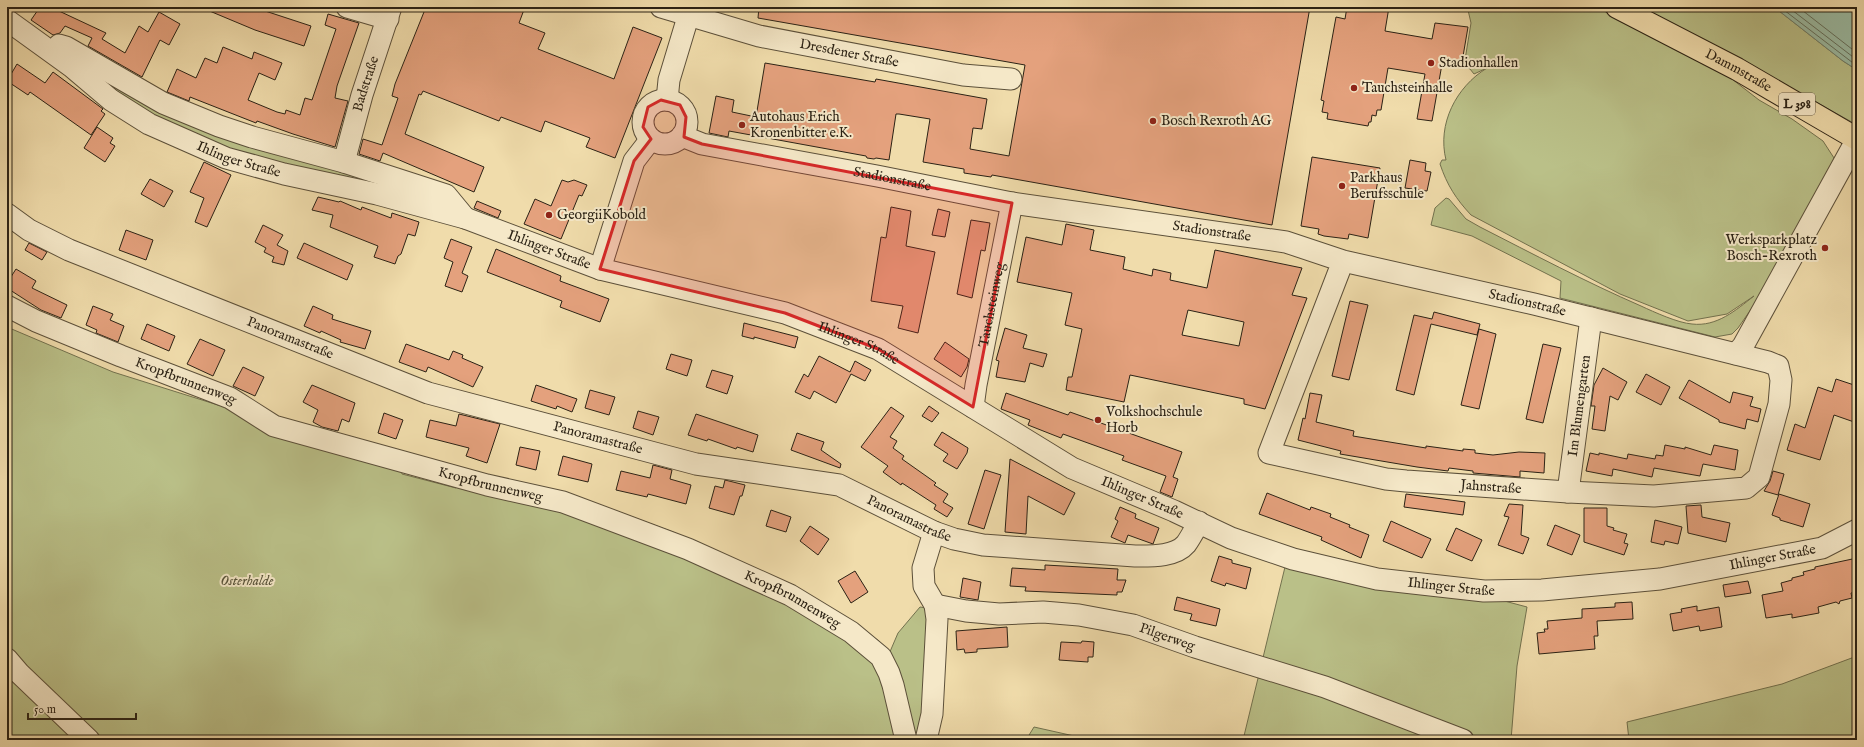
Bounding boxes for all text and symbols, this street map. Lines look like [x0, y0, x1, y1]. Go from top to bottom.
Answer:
street label: Dresdener Straße [798, 35, 901, 72]
street label: Dammstraße [1702, 45, 1775, 97]
street label: Badstraße [349, 53, 383, 114]
place label: Stadionhallen [1439, 54, 1519, 72]
marker: Stadionhallen [1426, 58, 1436, 68]
place label: Tauchsteinhalle [1362, 79, 1453, 97]
marker: Tauchsteinhalle [1349, 83, 1359, 93]
road number: L 398 [1779, 93, 1815, 115]
place label: Autohaus Erich Kronenbitter e.K. [749, 108, 852, 142]
place label: Bosch Rexroth AG [1161, 112, 1272, 130]
marker: Bosch Rexroth AG [1148, 116, 1158, 126]
marker: Autohaus Erich Kronenbitter e.K. [737, 120, 747, 130]
street label: Ihlinger Straße [194, 137, 283, 182]
street label: Stadionstraße [852, 163, 933, 196]
place label: Parkhaus Berufsschule [1350, 169, 1424, 203]
marker: Parkhaus Berufsschule [1337, 181, 1347, 191]
place label: GeorgiiKobold [557, 206, 647, 224]
marker: GeorgiiKobold [544, 210, 554, 220]
street label: Stadionstraße [1172, 217, 1253, 246]
street label: Ihlinger Straße [505, 226, 594, 274]
place label: Werksparkplatz Bosch-Rexroth [1726, 231, 1818, 265]
marker: Werksparkplatz Bosch-Rexroth [1820, 243, 1830, 253]
street label: Tauchsteinweg [975, 260, 1009, 349]
street label: Stadionstraße [1487, 285, 1568, 321]
street label: Panoramastraße [244, 313, 337, 364]
street label: Ihlinger Straße [815, 318, 903, 369]
street label: Kropfbrunnenweg [133, 353, 240, 409]
street label: Im Blumengarten [1564, 353, 1595, 458]
place label: Volkshochschule Horb [1105, 403, 1203, 437]
marker: Volkshochschule Horb [1093, 415, 1103, 425]
street label: Panoramastraße [551, 418, 645, 459]
street label: Kropfbrunnenweg [436, 463, 545, 506]
street label: Ihlinger Straße [1098, 472, 1187, 523]
street label: Jahnstraße [1458, 476, 1523, 498]
street label: Panoramastraße [864, 491, 954, 547]
street label: Ihlinger Straße [1728, 540, 1818, 575]
street label: Kropfbrunnenweg [741, 566, 844, 633]
park label: Osterhalde [221, 572, 274, 590]
street label: Ihlinger Straße [1407, 573, 1496, 600]
street label: Pilgerweg [1137, 619, 1198, 655]
scale bar [28, 695, 136, 721]
text: 50 m [34, 702, 56, 717]

